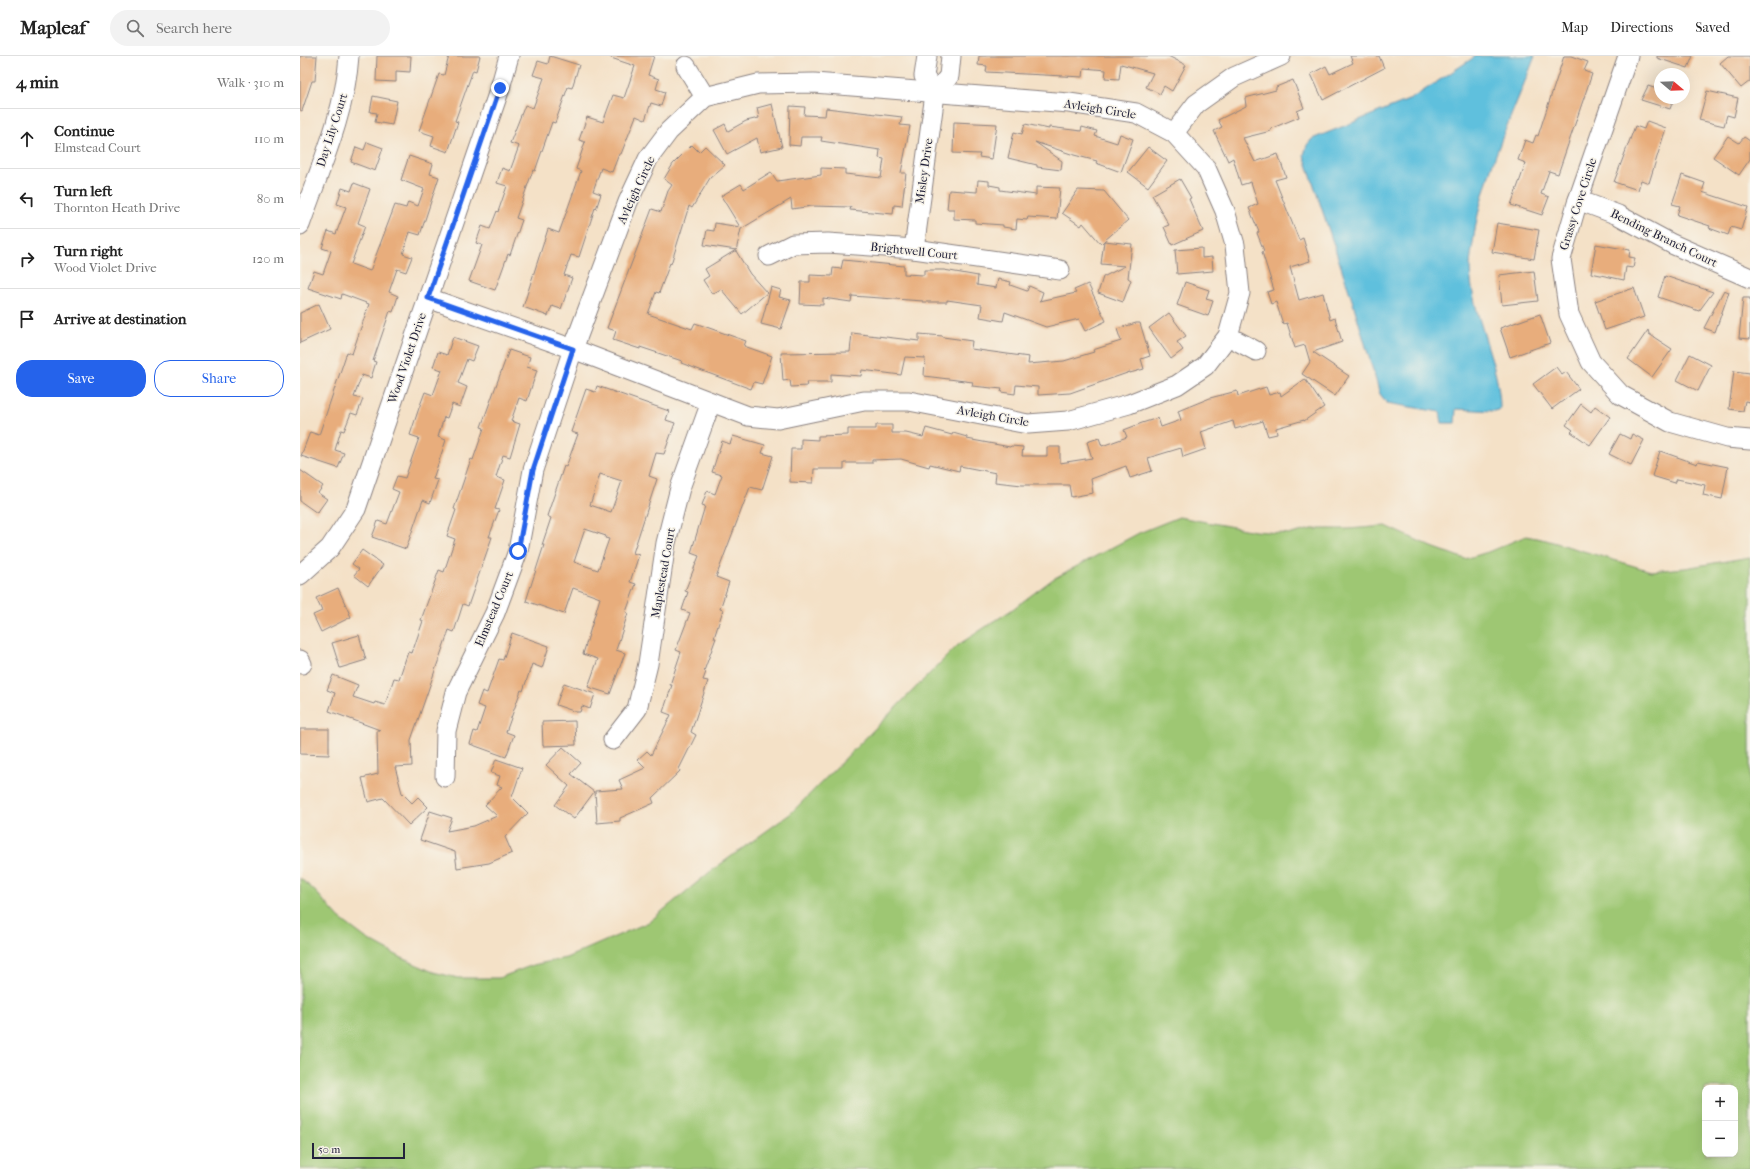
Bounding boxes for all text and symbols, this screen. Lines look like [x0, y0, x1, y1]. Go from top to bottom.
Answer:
search box [110, 10, 390, 46]
text: Mapleaf [20, 17, 86, 39]
icon: search [124, 17, 146, 39]
text: Search here [156, 19, 232, 37]
text: Map [1561, 19, 1588, 36]
text: Directions [1610, 19, 1673, 36]
text: Saved [1695, 19, 1730, 36]
north arrow [1654, 68, 1690, 104]
text: 4 min [16, 72, 59, 92]
text: Walk · 310 m [217, 75, 284, 90]
route end [491, 79, 509, 97]
street label: Day Lily Court [314, 91, 351, 169]
street label: Avleigh Circle [1062, 96, 1137, 122]
text: Continue [54, 122, 114, 140]
icon: ahead [16, 128, 38, 150]
text: 110 m [254, 131, 284, 146]
street label: Misley Drive [912, 137, 936, 205]
text: Elmstead Court [54, 140, 141, 155]
street label: Avleigh Circle [614, 154, 658, 227]
street label: Grassy Cove Circle [1556, 156, 1600, 252]
text: Turn left [54, 182, 112, 200]
icon: left [16, 188, 38, 210]
text: 80 m [257, 191, 284, 206]
text: Thornton Heath Drive [54, 200, 180, 215]
street label: Bending Branch Court [1608, 206, 1720, 270]
street label: Brightwell Court [870, 239, 959, 263]
text: Turn right [54, 242, 123, 260]
icon: right [16, 248, 38, 270]
text: 120 m [252, 251, 284, 266]
text: Wood Violet Drive [54, 260, 157, 275]
icon: arrive [16, 308, 38, 330]
text: Arrive at destination [54, 310, 186, 328]
street label: Wood Violet Drive [385, 311, 429, 406]
button: Save [16, 360, 146, 397]
button: Share [154, 360, 284, 397]
street label: Avleigh Circle [955, 403, 1030, 429]
street label: Maplestead Court [648, 526, 678, 619]
route start [509, 542, 527, 560]
street label: Elmstead Court [472, 569, 516, 649]
map controls [1702, 1085, 1738, 1157]
button: + [1702, 1085, 1738, 1121]
button: − [1702, 1121, 1738, 1157]
scale bar [312, 1141, 405, 1160]
text: 50 m [318, 1143, 340, 1156]

